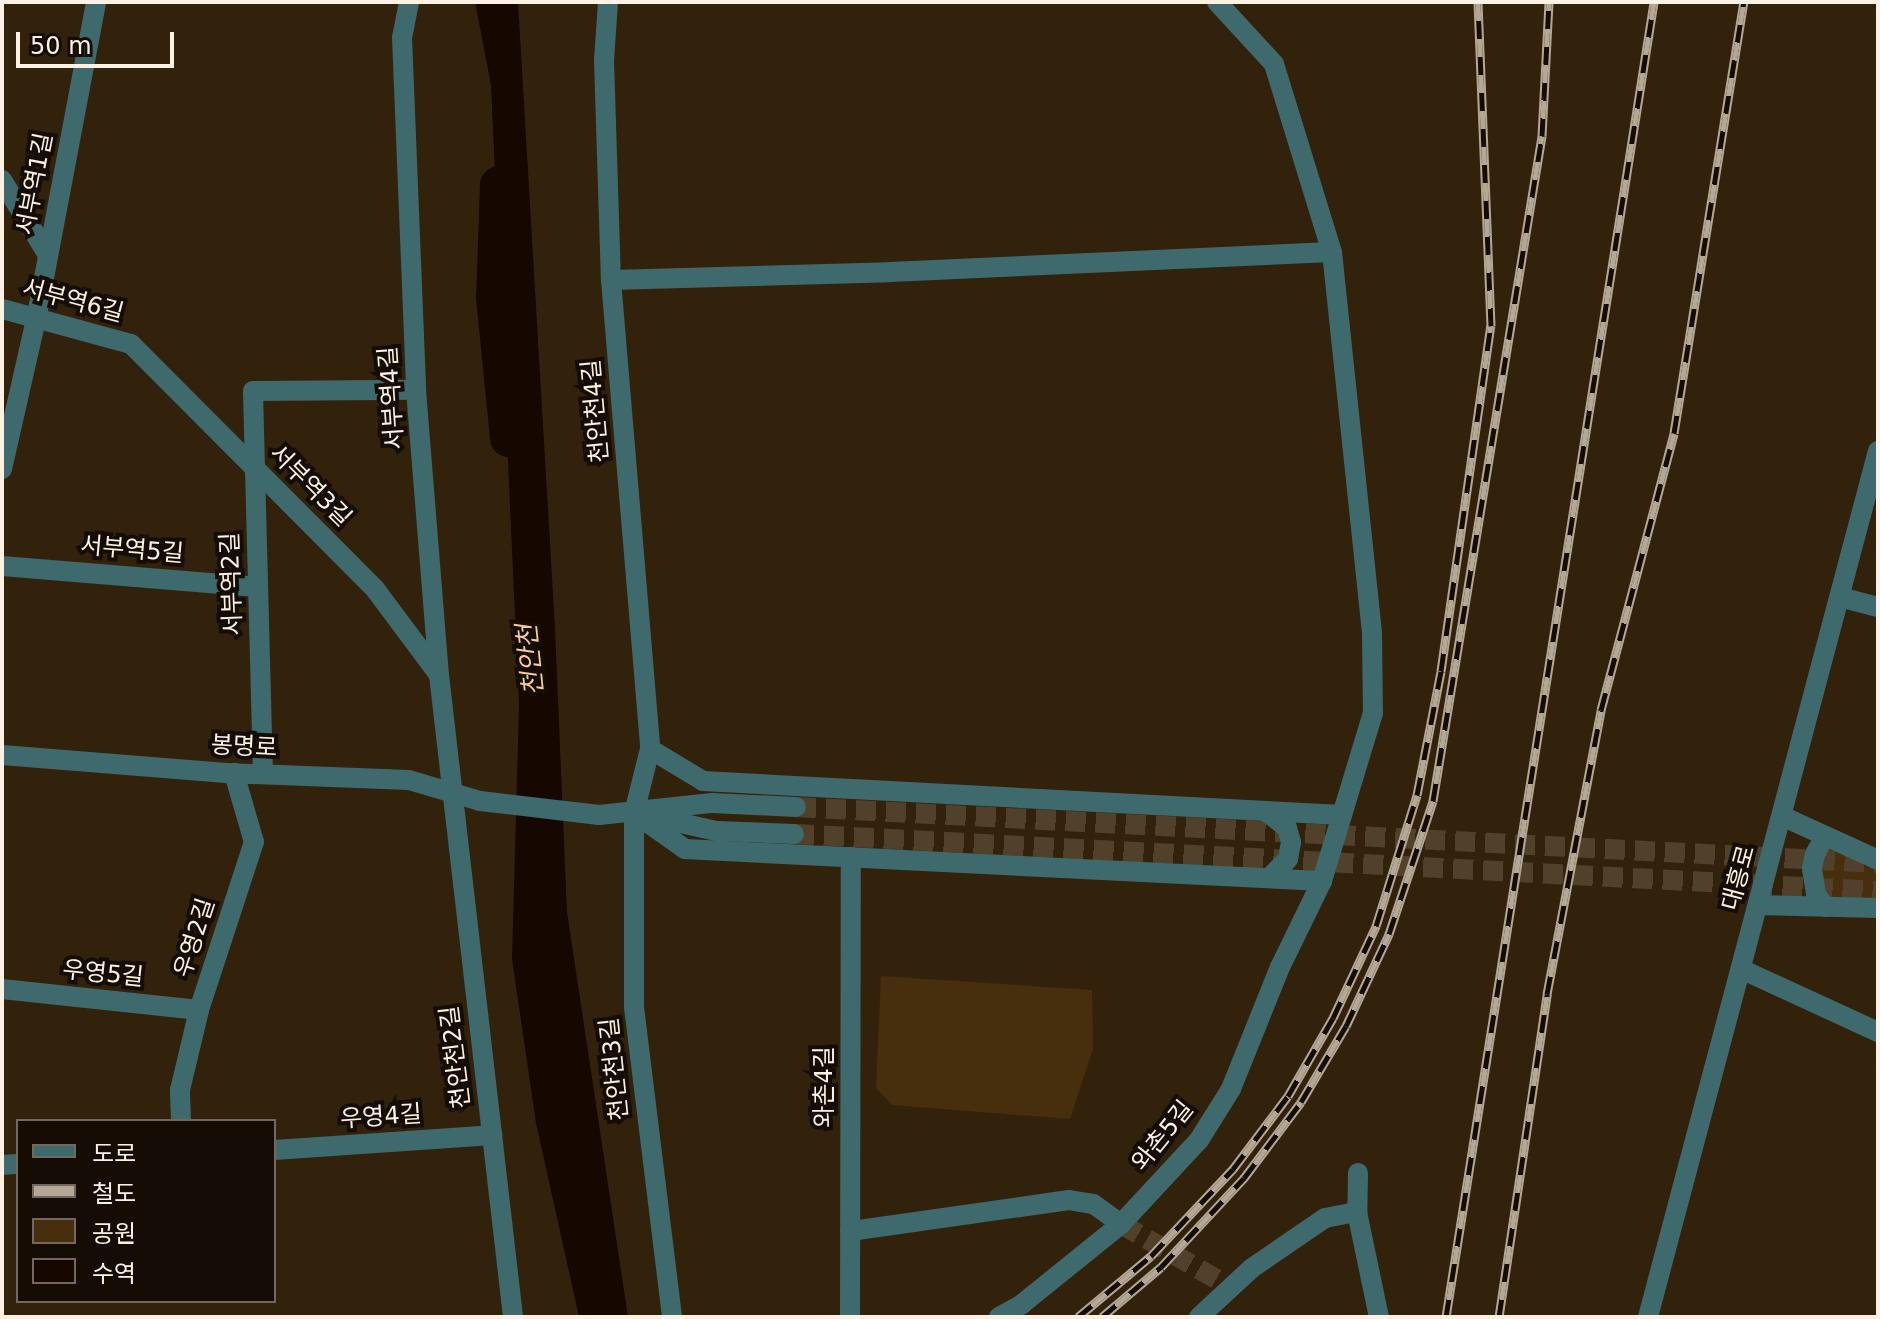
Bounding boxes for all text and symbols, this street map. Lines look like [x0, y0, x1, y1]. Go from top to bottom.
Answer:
scale bar [20, 16, 178, 66]
text: 50 m [30, 32, 92, 60]
street label: 서부역1길 [11, 130, 59, 238]
street label: 서부역6길 [19, 274, 127, 328]
street label: 서부역4길 [374, 345, 410, 451]
street label: 천안천4길 [577, 358, 615, 464]
street label: 서부역3길 [263, 439, 357, 533]
street label: 서부역5길 [79, 531, 185, 569]
street label: 서부역2길 [216, 532, 248, 636]
water label: 천안천 [512, 623, 550, 697]
street label: 봉명로 [210, 731, 278, 763]
street label: 대흥로 [1717, 842, 1761, 914]
street label: 우영2길 [169, 895, 221, 981]
street label: 우영5길 [61, 955, 145, 993]
street label: 천안천2길 [435, 1004, 477, 1110]
street label: 천안천3길 [595, 1016, 635, 1122]
street label: 와촌4길 [811, 1046, 839, 1128]
street label: 와촌5길 [1126, 1095, 1200, 1177]
street label: 우영4길 [339, 1100, 423, 1134]
legend [16, 1119, 276, 1303]
text: 도로 [92, 1140, 136, 1168]
text: 철도 [92, 1180, 136, 1208]
text: 공원 [92, 1220, 136, 1248]
text: 수역 [92, 1260, 136, 1288]

